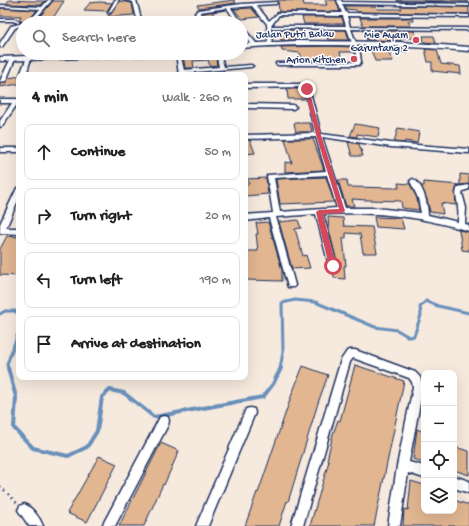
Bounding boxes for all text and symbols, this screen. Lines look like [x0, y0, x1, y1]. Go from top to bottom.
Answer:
search box [16, 16, 248, 60]
icon: search [30, 27, 52, 49]
street label: Jalan Putri Balau [256, 28, 334, 42]
text: Search here [62, 29, 136, 47]
place label: Mie Ayam Garuntang 2 [351, 30, 409, 55]
marker: Mie Ayam Garuntang 2 [411, 35, 421, 45]
marker: Arion Kitchen [349, 54, 359, 64]
place label: Arion Kitchen [286, 55, 347, 67]
route end [298, 80, 316, 98]
text: 4 min [32, 88, 68, 108]
text: Walk · 260 m [162, 91, 232, 106]
icon: ahead [33, 141, 55, 163]
text: Continue [71, 143, 125, 161]
text: 50 m [204, 145, 231, 160]
icon: right [33, 205, 55, 227]
text: Turn right [71, 207, 131, 225]
text: 20 m [205, 209, 231, 224]
route start [324, 257, 342, 275]
icon: left [33, 269, 55, 291]
text: Turn left [71, 271, 122, 289]
text: 190 m [200, 273, 231, 288]
icon: arrive [33, 333, 55, 355]
text: Arrive at destination [71, 335, 201, 353]
map controls [421, 370, 457, 514]
button: + [421, 370, 457, 406]
button: − [421, 406, 457, 442]
button: locate [421, 442, 457, 478]
button: layers [421, 478, 457, 514]

